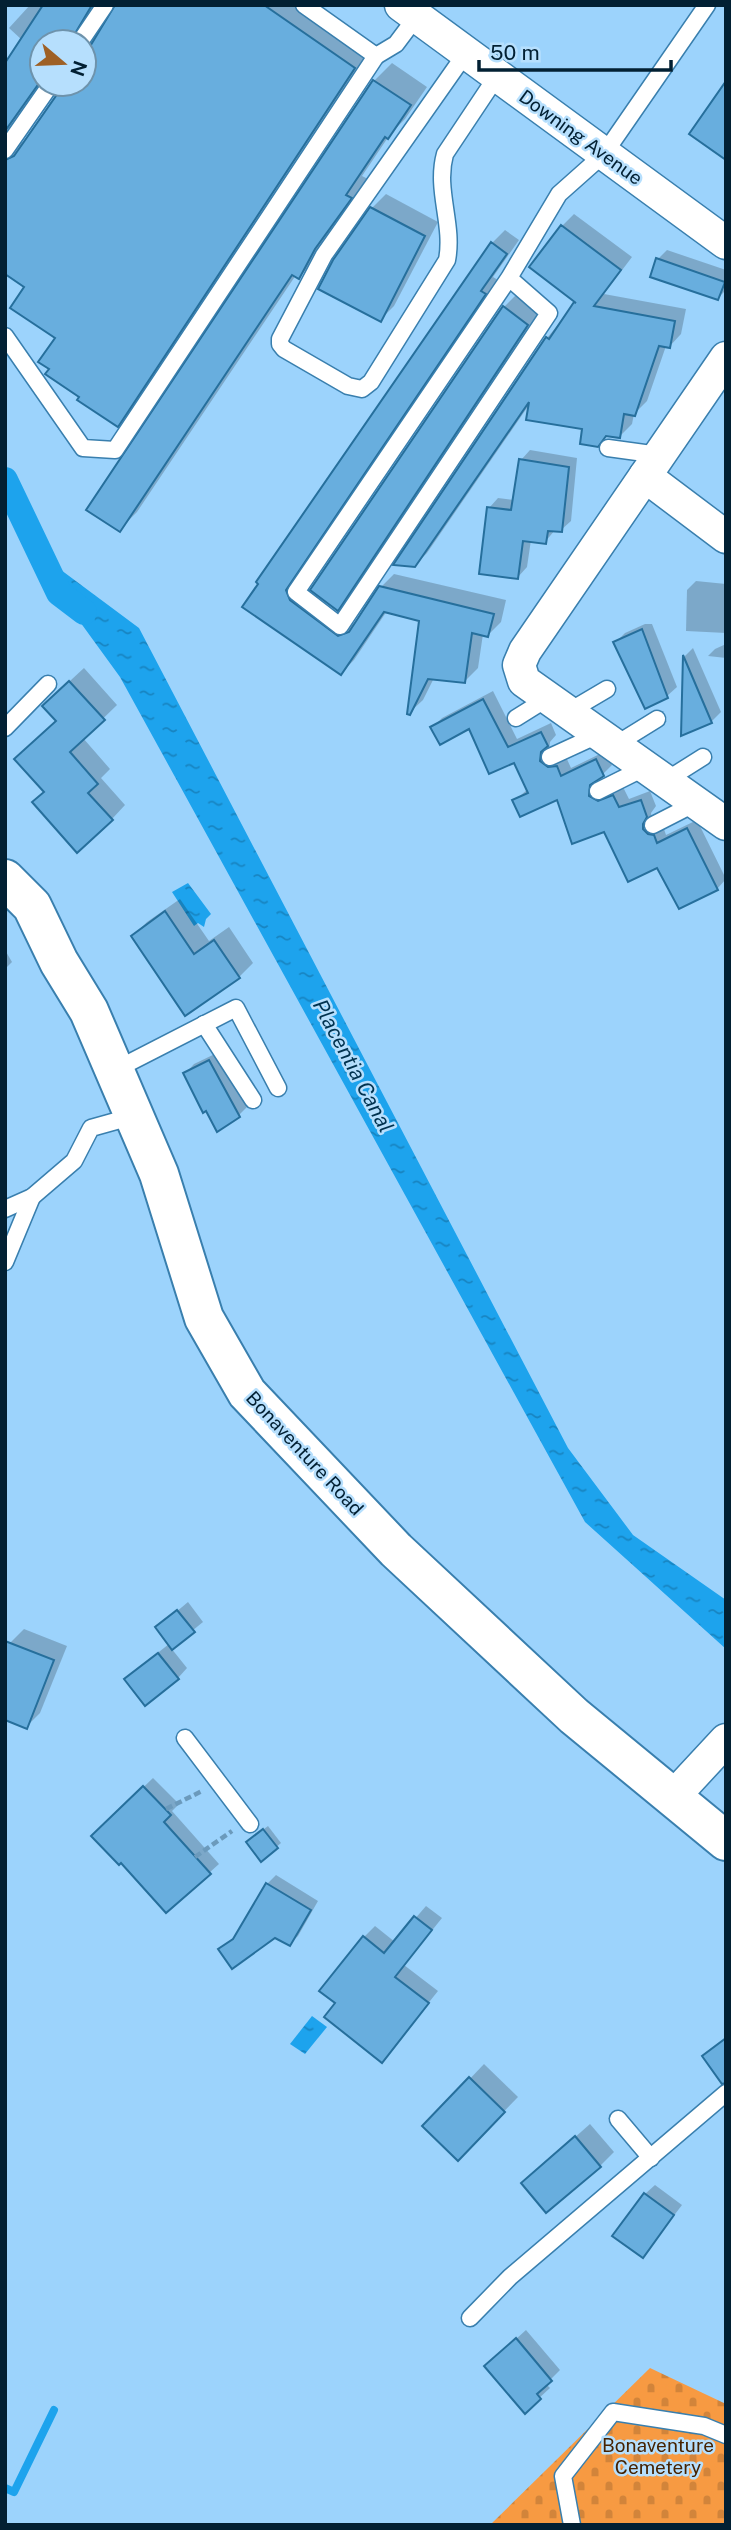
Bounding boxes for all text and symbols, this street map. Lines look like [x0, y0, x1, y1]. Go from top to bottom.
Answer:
north arrow [28, 28, 98, 98]
scale bar [479, 28, 672, 72]
text: 50 m [490, 40, 540, 65]
text: N [66, 58, 92, 79]
street label: Downing Avenue [515, 85, 647, 189]
water label: Placentia Canal [308, 995, 399, 1137]
street label: Bonaventure Road [242, 1386, 368, 1520]
park label: Bonaventure Cemetery [602, 2434, 714, 2478]

